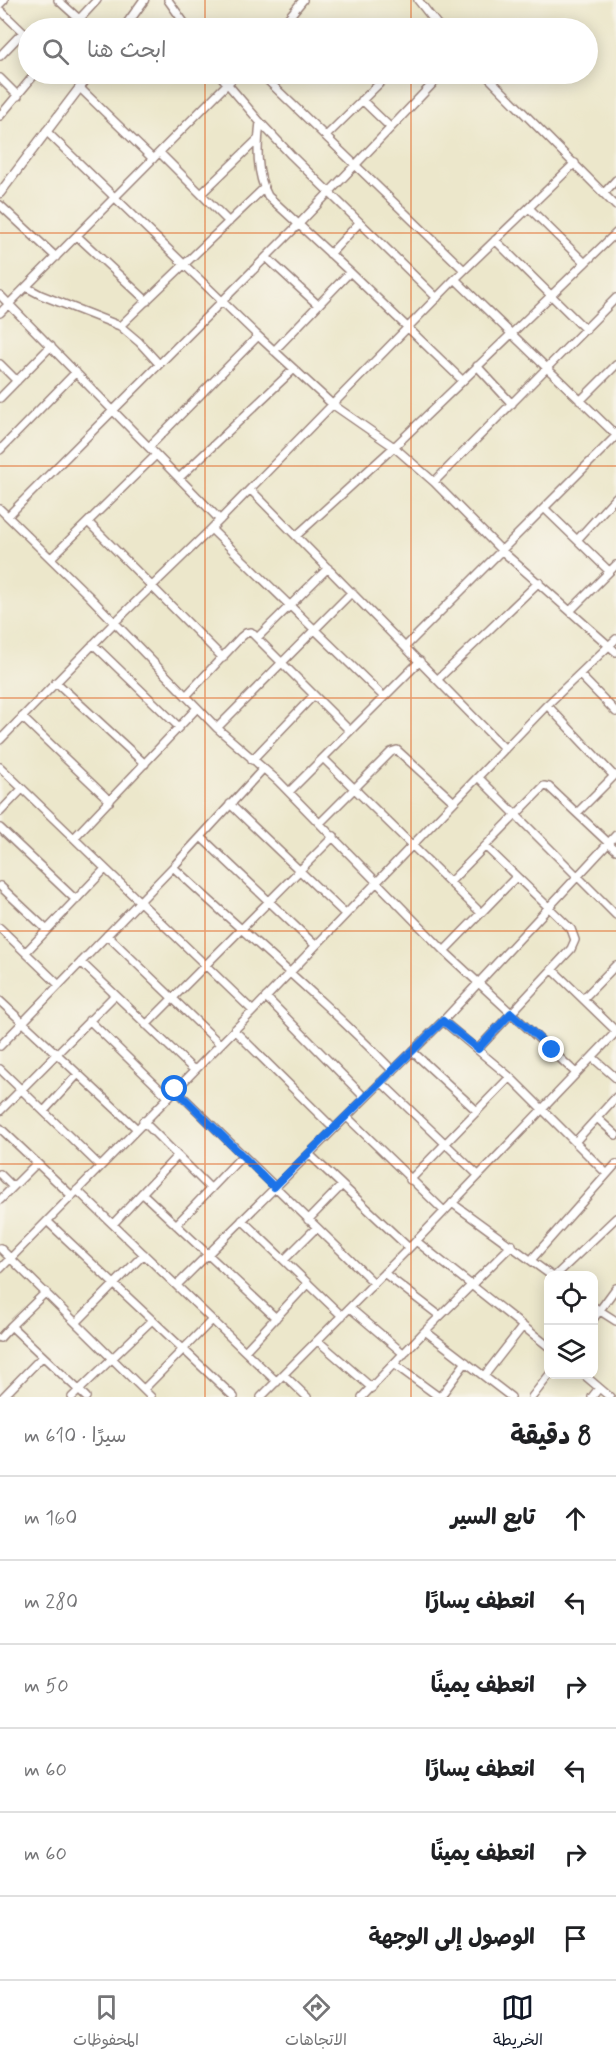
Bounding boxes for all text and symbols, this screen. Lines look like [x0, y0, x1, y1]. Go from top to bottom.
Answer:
search box [18, 18, 598, 84]
icon: search [39, 35, 72, 68]
text: ابحث هنا [87, 37, 167, 65]
route end [538, 1036, 564, 1062]
route start [161, 1075, 187, 1101]
map controls [544, 1271, 598, 1379]
button: locate [544, 1271, 598, 1325]
button: layers [544, 1325, 598, 1379]
text: 8 دقيقة [510, 1420, 592, 1454]
text: سيرًا · 610 m [24, 1423, 126, 1450]
icon: ahead [559, 1502, 592, 1535]
text: تابع السير [451, 1504, 535, 1532]
text: 160 m [24, 1505, 77, 1532]
icon: left [559, 1586, 592, 1619]
text: انعطف يسارًا [425, 1588, 535, 1616]
text: 280 m [24, 1589, 78, 1616]
icon: right [559, 1670, 592, 1703]
text: انعطف يمينًا [431, 1672, 535, 1700]
text: 50 m [24, 1673, 69, 1700]
icon: left [559, 1754, 592, 1787]
text: انعطف يسارًا [425, 1756, 535, 1784]
text: 60 m [24, 1757, 67, 1784]
icon: right [559, 1838, 592, 1871]
text: انعطف يمينًا [431, 1840, 535, 1868]
text: 60 m [24, 1841, 67, 1868]
icon: arrive [559, 1922, 592, 1955]
text: الوصول إلى الوجهة [368, 1924, 535, 1952]
tab: المحفوظات [73, 1991, 139, 2054]
tab: الاتجاهات [285, 1991, 347, 2054]
tab: الخريطة [493, 1991, 543, 2054]

